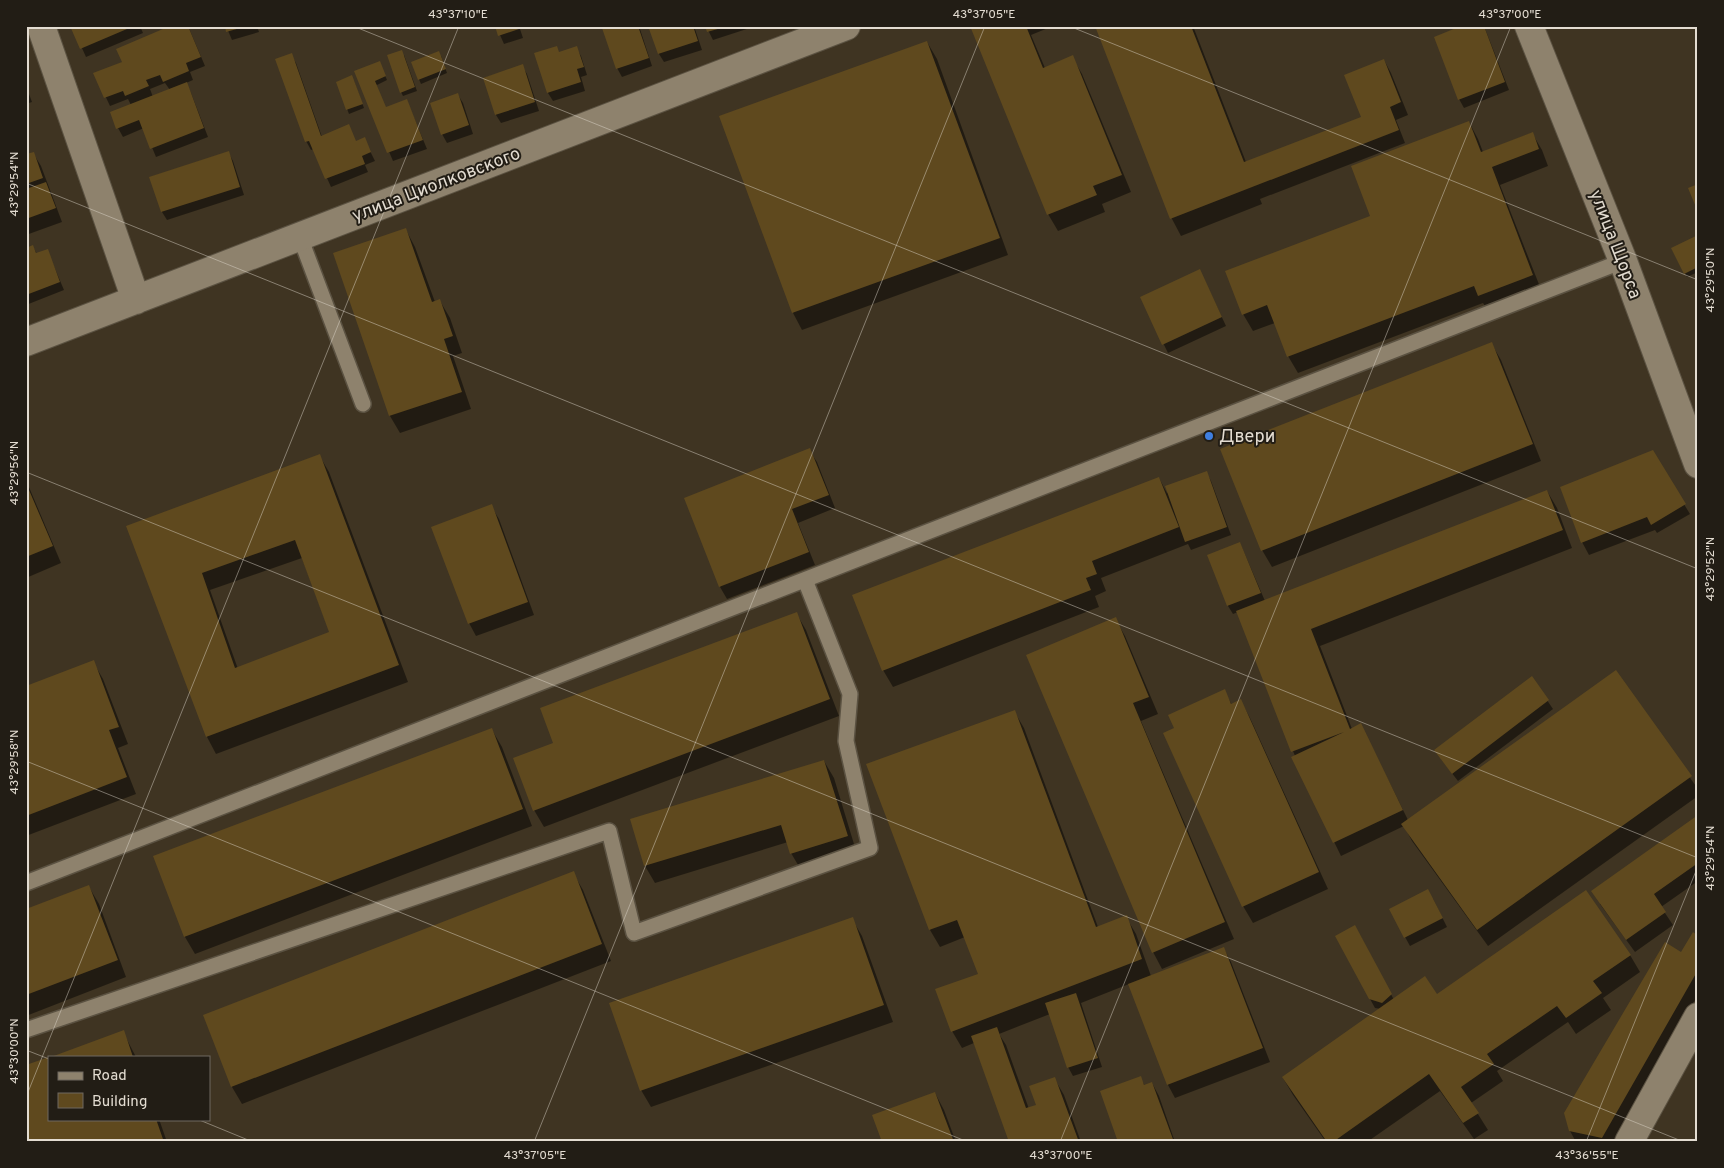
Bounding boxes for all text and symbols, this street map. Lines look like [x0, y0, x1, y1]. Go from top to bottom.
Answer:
text: 43°37'10"E [428, 7, 488, 23]
text: 43°37'05"E [953, 7, 1015, 23]
text: 43°37'00"E [1479, 7, 1541, 23]
street label: улица Циолковского [349, 143, 524, 228]
text: 43°29'54"N [7, 151, 23, 217]
street label: улица Щорса [1583, 187, 1646, 302]
text: 43°29'50"N [1703, 247, 1719, 313]
place label: Двери [1219, 426, 1275, 449]
marker: Двери [1203, 430, 1215, 442]
text: 43°29'56"N [7, 441, 23, 505]
text: 43°29'52"N [1703, 537, 1719, 601]
text: 43°29'58"N [7, 730, 23, 794]
text: 43°29'54"N [1703, 825, 1719, 891]
text: 43°30'00"N [7, 1018, 23, 1084]
legend [48, 1056, 210, 1120]
text: Road [92, 1067, 127, 1086]
text: Building [92, 1093, 147, 1112]
text: 43°37'05"E [504, 1148, 566, 1164]
text: 43°37'00"E [1030, 1148, 1092, 1164]
text: 43°36'55"E [1555, 1148, 1619, 1164]

